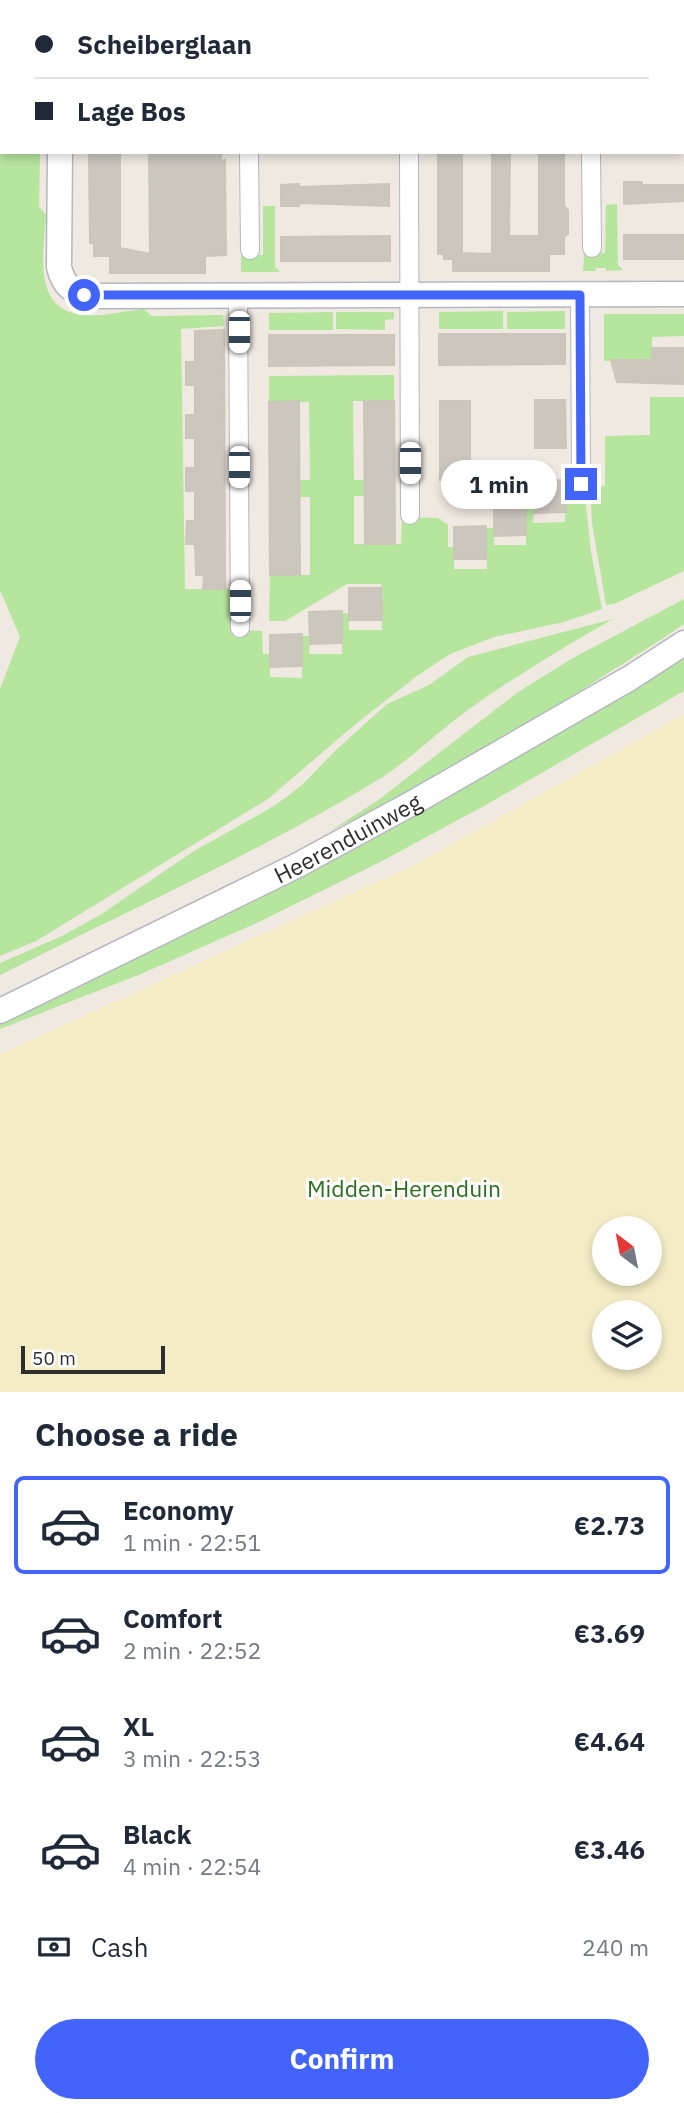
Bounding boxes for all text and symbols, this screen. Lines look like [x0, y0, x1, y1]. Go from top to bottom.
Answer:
text: Scheiberglaan [77, 27, 252, 61]
text: Lage Bos [77, 94, 186, 128]
route start [68, 279, 100, 311]
car [229, 311, 250, 353]
car [400, 442, 421, 484]
car [229, 446, 250, 488]
callout: 1 min [441, 460, 556, 508]
route end [565, 468, 597, 500]
text: 1 min [469, 469, 529, 499]
car [230, 580, 251, 622]
street label: Heerenduinweg [269, 786, 426, 890]
park label: Midden-Herenduin [307, 1173, 501, 1203]
north arrow [592, 1216, 662, 1286]
map controls [592, 1216, 662, 1370]
button: layers [592, 1300, 662, 1370]
scale bar [21, 1343, 164, 1375]
text: 50 m [32, 1346, 76, 1370]
text: Choose a ride [35, 1413, 238, 1455]
text: Economy [123, 1493, 234, 1527]
icon: car [39, 1494, 102, 1557]
text: €2.73 [574, 1508, 645, 1542]
text: 1 min · 22:51 [123, 1527, 261, 1557]
text: Comfort [123, 1601, 222, 1635]
icon: car [39, 1602, 102, 1665]
text: €3.69 [574, 1616, 645, 1650]
text: 2 min · 22:52 [123, 1635, 261, 1665]
text: XL [123, 1709, 154, 1743]
icon: car [39, 1710, 102, 1773]
text: €4.64 [574, 1724, 645, 1758]
text: 3 min · 22:53 [123, 1743, 261, 1773]
text: Black [123, 1817, 191, 1851]
icon: car [39, 1818, 102, 1881]
text: €3.46 [574, 1832, 645, 1866]
text: 4 min · 22:54 [123, 1851, 261, 1881]
icon: cash [35, 1928, 73, 1966]
text: Cash [91, 1930, 148, 1964]
text: 240 m [582, 1932, 649, 1962]
button: Confirm [35, 2019, 649, 2099]

